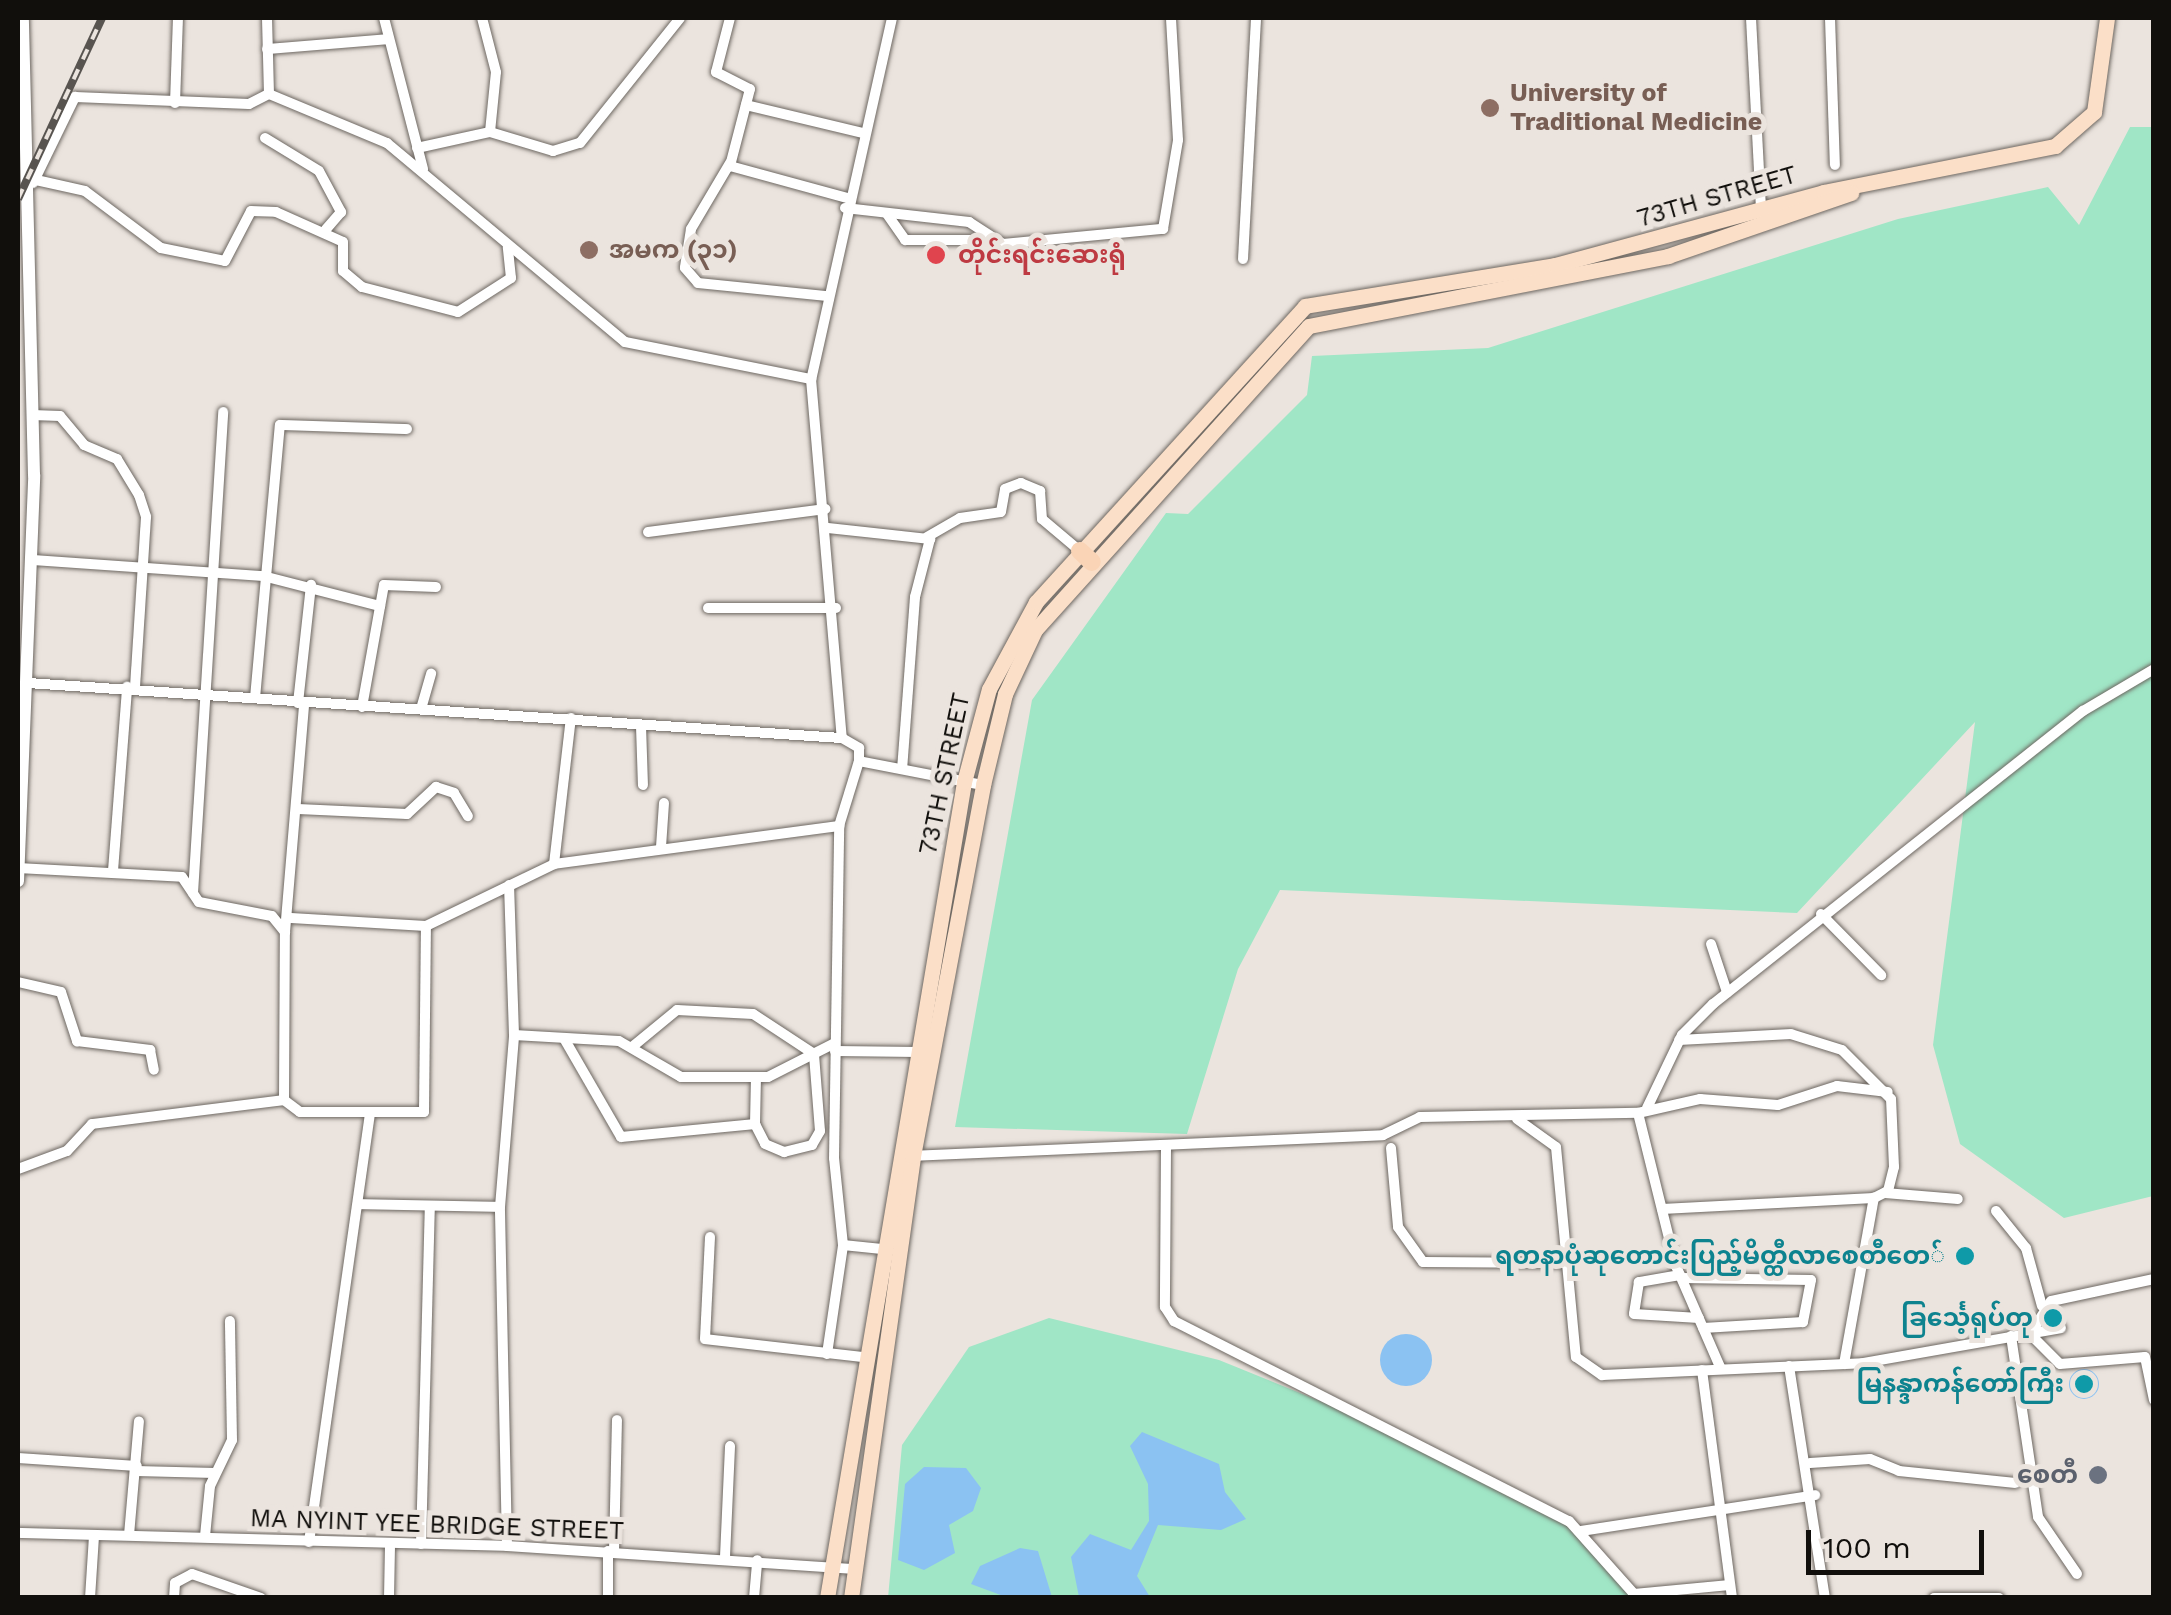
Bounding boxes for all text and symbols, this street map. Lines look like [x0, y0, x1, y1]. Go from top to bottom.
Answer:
place label: University of Traditional Medicine [1510, 79, 1763, 138]
marker: University of Traditional Medicine [1479, 97, 1501, 119]
street label: 73TH STREET [1634, 160, 1800, 234]
place label: အမက (၃၁) [609, 235, 737, 265]
marker: အမက (၃၁) [578, 239, 600, 261]
place label: တိုင်းရင်းဆေးရုံ [958, 240, 1126, 270]
marker: တိုင်းရင်းဆေးရုံ [923, 242, 949, 268]
street label: 73TH STREET [913, 690, 977, 858]
place label: ရတနာပုံဆုတောင်းပြည့်မိတ္ထီလာစေတီတေ် [1495, 1241, 1945, 1271]
marker: ရတနာပုံဆုတောင်းပြည့်မိတ္ထီလာစေတီတေ် [1954, 1245, 1976, 1267]
place label: ခြင်္သေ့ရုပ်တု [1901, 1303, 2033, 1333]
marker: ခြင်္သေ့ရုပ်တု [2042, 1307, 2064, 1329]
place label: မြနန္ဒာကန်တော်ကြီး [1857, 1369, 2064, 1399]
marker: မြနန္ဒာကန်တော်ကြီး [2073, 1373, 2095, 1395]
place label: စေတီ [2017, 1460, 2078, 1490]
marker: စေတီ [2087, 1464, 2109, 1486]
street label: MA NYINT YEE BRIDGE STREET [248, 1503, 626, 1547]
scale bar [1811, 1510, 1988, 1572]
text: 100 m [1823, 1530, 1911, 1565]

